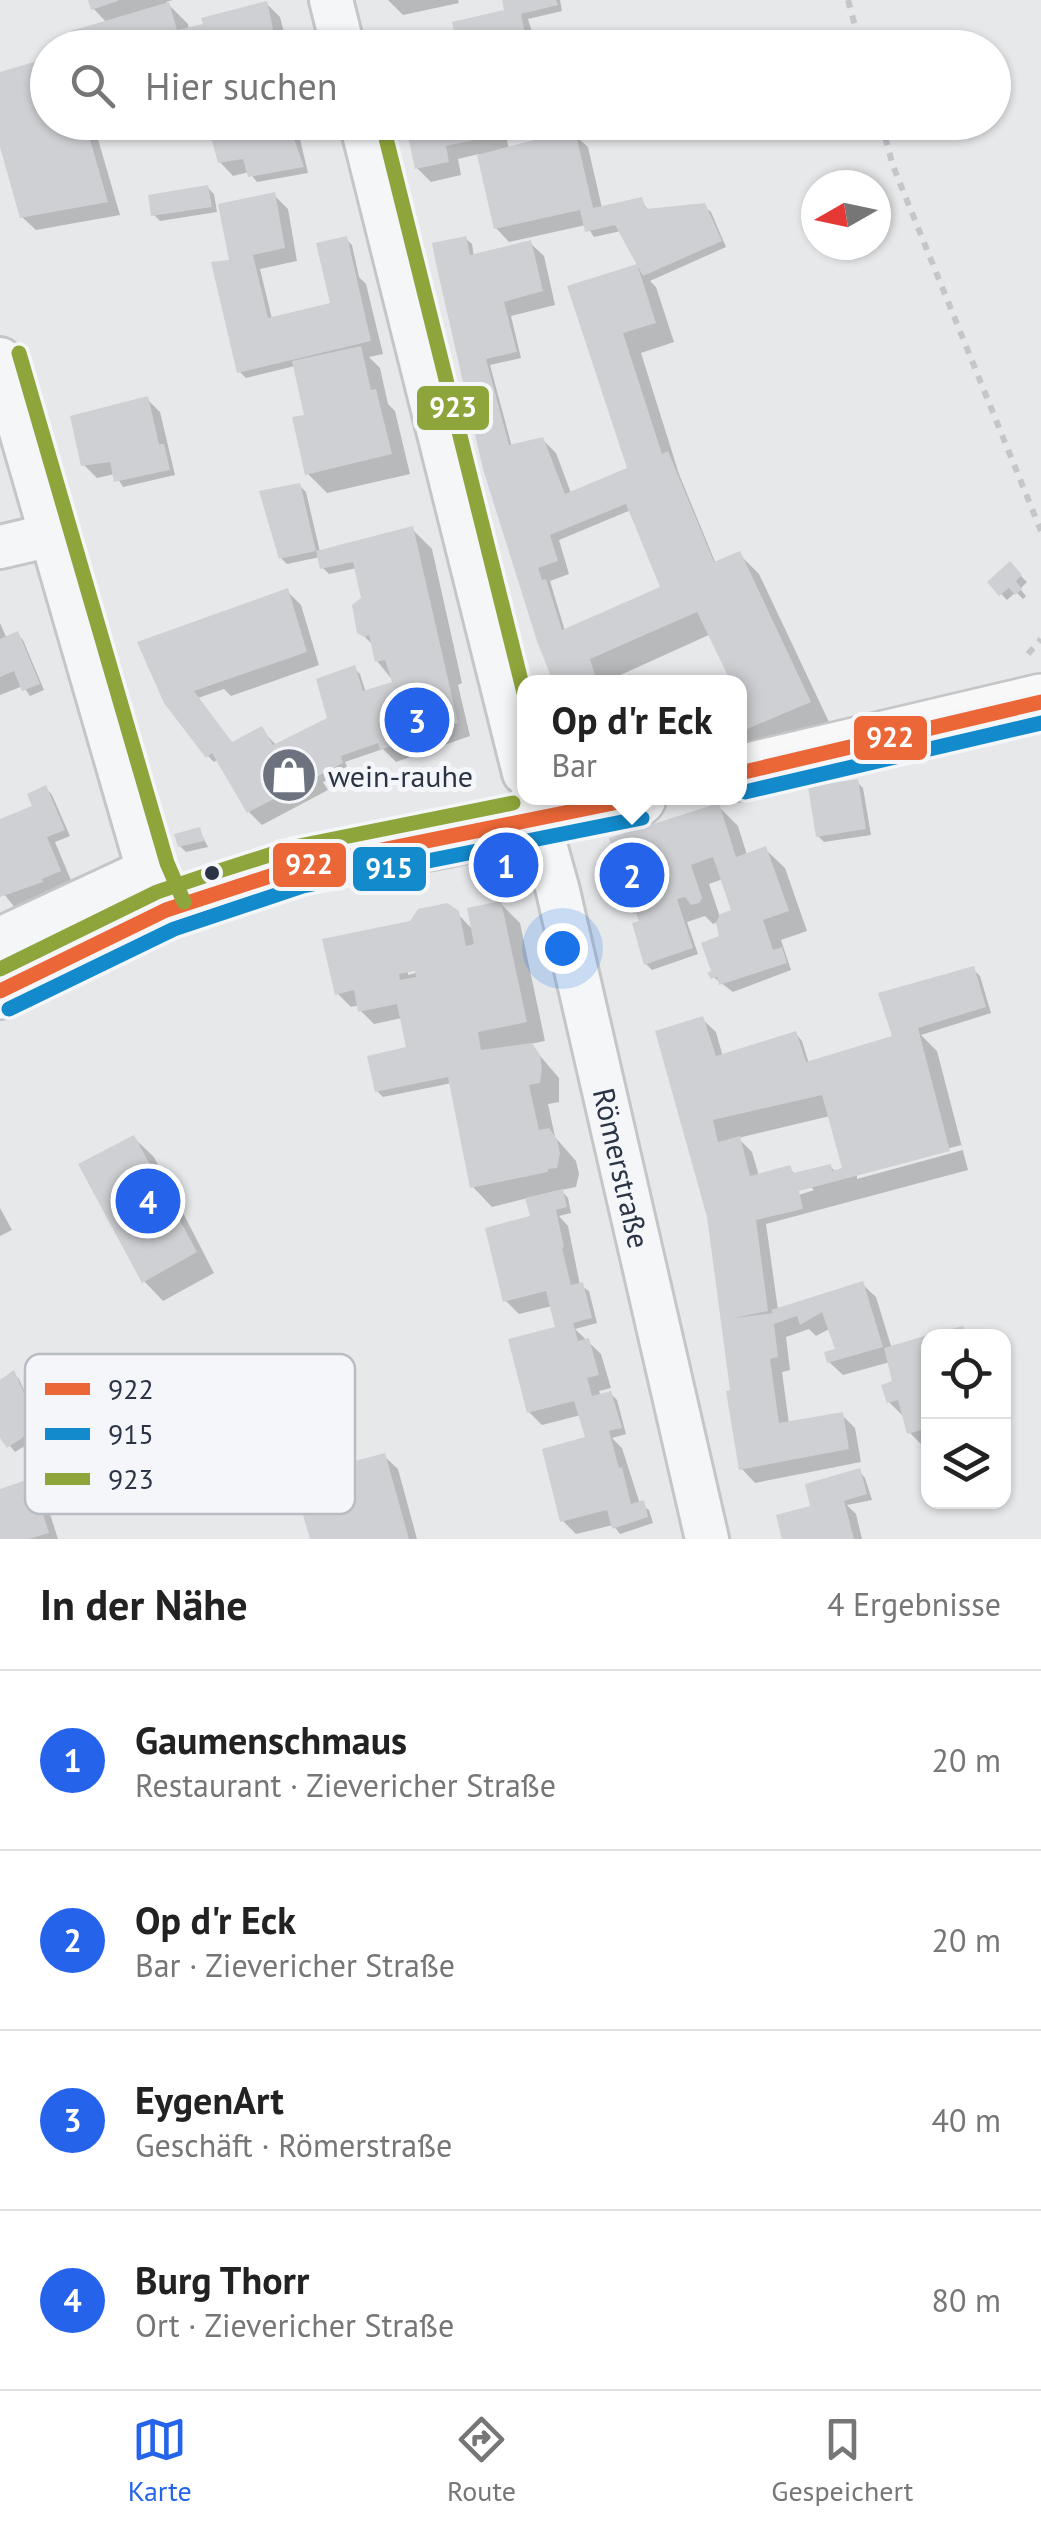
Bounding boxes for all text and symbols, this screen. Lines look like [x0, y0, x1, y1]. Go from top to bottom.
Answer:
search box [30, 30, 1011, 140]
icon: search [65, 58, 120, 113]
text: Hier suchen [145, 61, 338, 110]
north arrow [801, 170, 891, 260]
line badge: 923 [415, 384, 491, 432]
text: 923 [429, 388, 477, 425]
popup [517, 675, 747, 805]
pin: 3 [384, 682, 450, 758]
text: Op d'r Eck [552, 695, 712, 744]
line badge: 922 [852, 714, 929, 762]
text: 922 [866, 718, 914, 755]
text: Bar [552, 744, 597, 786]
shop icon: wein-rauhe [259, 745, 319, 805]
place label: wein-rauhe [328, 756, 473, 795]
pin: 1 [474, 828, 538, 902]
pin: 2 [600, 838, 664, 912]
line badge: 922 [271, 841, 348, 889]
text: 922 [285, 845, 333, 882]
line badge: 915 [351, 845, 428, 893]
text: 915 [365, 849, 413, 886]
unlabelled marker [202, 863, 222, 883]
your location [537, 923, 588, 974]
street label: Römerstraße [585, 1084, 659, 1252]
pin: 4 [116, 1164, 180, 1238]
map controls [921, 1329, 1011, 1509]
button: locate [921, 1329, 1011, 1419]
legend [25, 1354, 355, 1514]
text: 922 [108, 1370, 154, 1407]
text: 915 [108, 1415, 154, 1452]
button: layers [921, 1419, 1011, 1509]
text: 923 [108, 1460, 154, 1497]
text: In der Nähe [40, 1577, 247, 1632]
text: 4 Ergebnisse [827, 1583, 1001, 1625]
text: Gaumenschmaus [135, 1715, 407, 1764]
text: 1 [63, 1739, 82, 1781]
text: 20 m [932, 1739, 1001, 1781]
text: Restaurant · Zievericher Straße [135, 1764, 556, 1806]
text: Op d'r Eck [135, 1895, 296, 1944]
text: 2 [63, 1919, 82, 1961]
text: 20 m [932, 1919, 1001, 1961]
text: Bar · Zievericher Straße [135, 1944, 455, 1986]
text: EygenArt [135, 2075, 284, 2124]
text: 3 [63, 2099, 82, 2141]
text: 40 m [932, 2099, 1001, 2141]
text: Geschäft · Römerstraße [135, 2124, 452, 2166]
text: Burg Thorr [135, 2255, 309, 2304]
text: 4 [63, 2279, 82, 2321]
text: 80 m [932, 2279, 1001, 2321]
text: Ort · Zievericher Straße [135, 2304, 454, 2346]
tab: Karte [128, 2412, 192, 2509]
tab: Route [447, 2412, 516, 2509]
tab: Gespeichert [771, 2412, 913, 2509]

